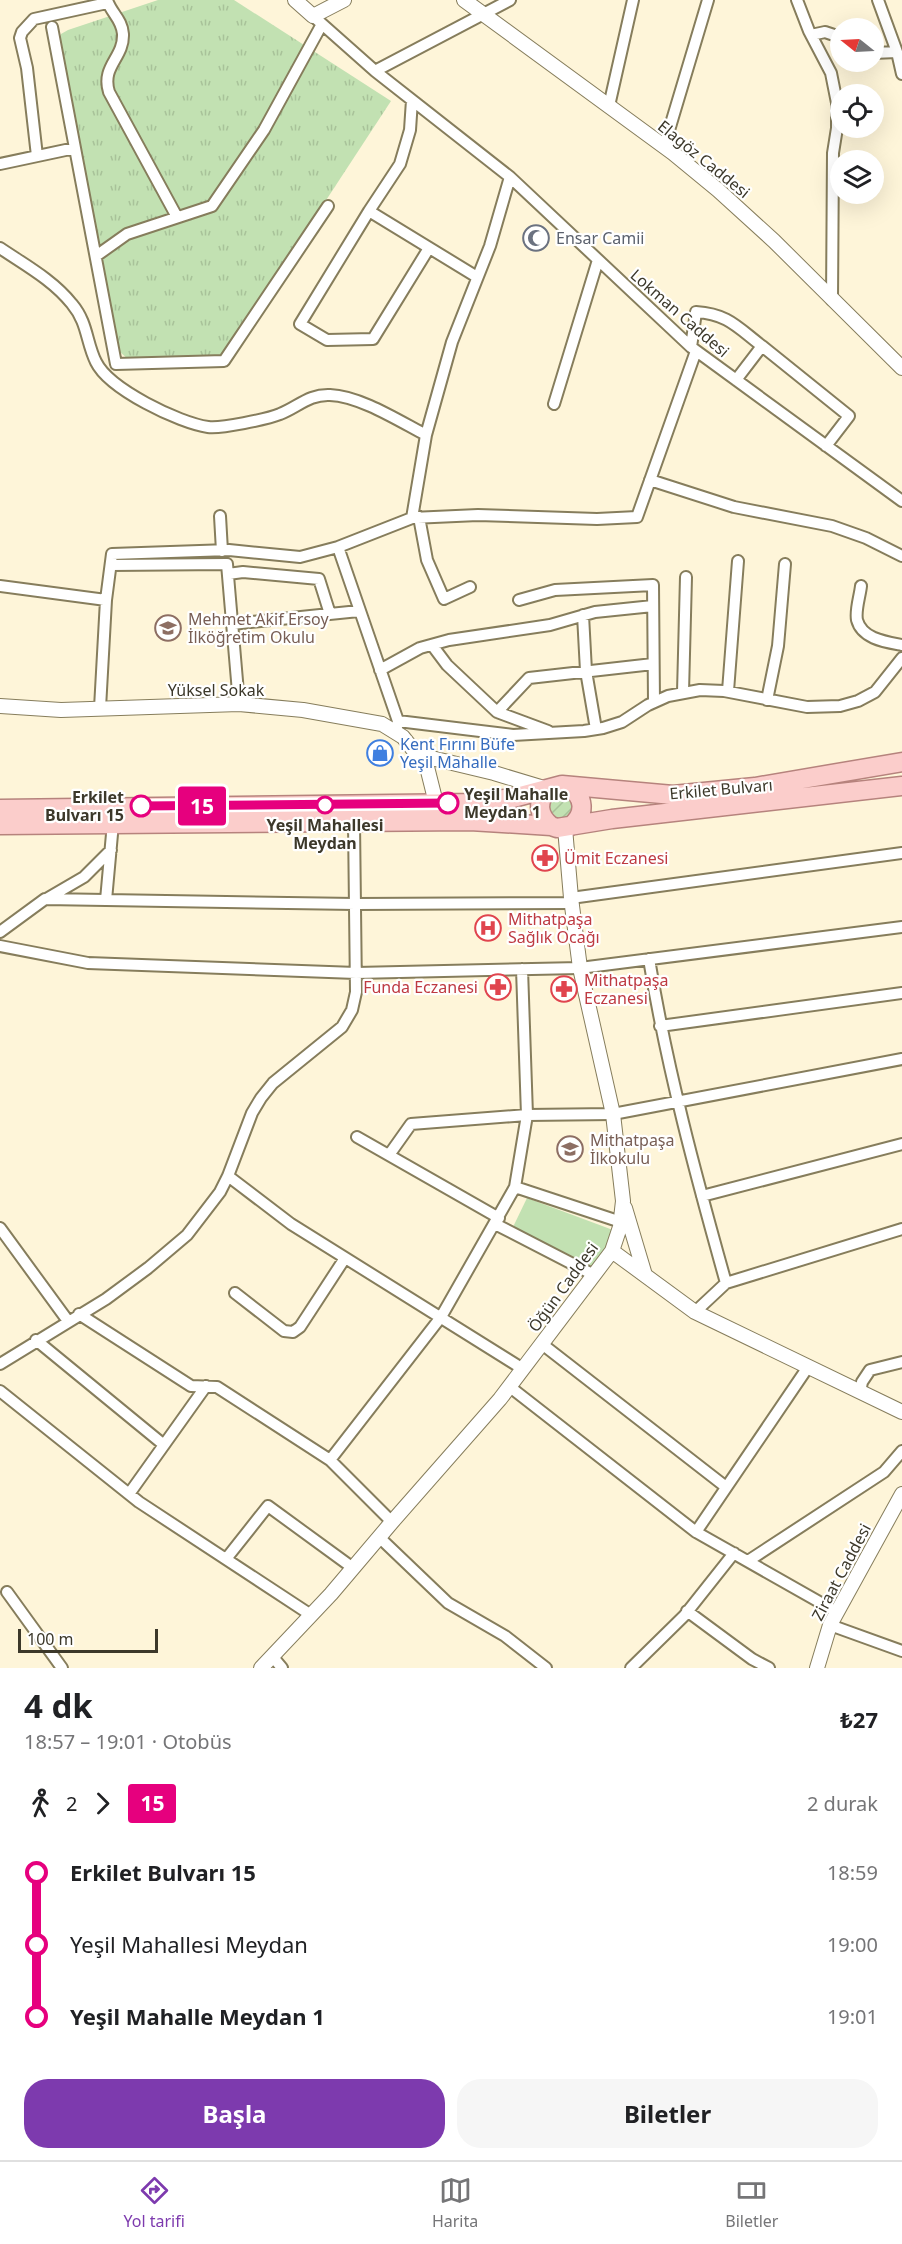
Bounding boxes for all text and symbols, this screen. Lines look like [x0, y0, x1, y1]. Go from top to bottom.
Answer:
north arrow [830, 18, 884, 72]
map controls [830, 18, 884, 204]
button: locate [830, 84, 884, 138]
street label: Elagöz Caddesi [653, 115, 755, 203]
button: layers [830, 150, 884, 204]
mosque icon: Ensar Camii [521, 223, 551, 253]
place label: Ensar Camii [556, 227, 645, 249]
street label: Lokman Caddesi [626, 264, 734, 362]
place label: Mehmet Akif Ersoy İlköğretim Okulu [188, 608, 329, 648]
school or university icon: Mehmet Akif Ersoy İlköğretim Okulu [153, 613, 183, 643]
street label: Yüksel Sokak [168, 679, 265, 701]
place label: Kent Fırını Büfe Yeşil Mahalle [400, 733, 515, 773]
shop icon: Kent Fırını Büfe Yeşil Mahalle [365, 738, 395, 768]
street label: Erkilet Bulvarı [668, 774, 774, 804]
place label: Yeşil Mahalle Meydan 1 [464, 783, 568, 823]
place label: Erkilet Bulvarı 15 [45, 786, 124, 826]
line badge: 15 [175, 786, 229, 826]
text: 15 [190, 792, 214, 820]
marker: Yeşil Mahalle Meydan 1 [437, 792, 459, 814]
marker: Erkilet Bulvarı 15 [130, 795, 152, 817]
marker: Yeşil Mahallesi Meydan [316, 796, 334, 814]
place label: Yeşil Mahallesi Meydan [266, 814, 384, 854]
pharmacy icon: Ümit Eczanesi [530, 843, 560, 873]
place label: Ümit Eczanesi [564, 847, 669, 869]
place label: Mithatpaşa Sağlık Ocağı [508, 908, 600, 948]
hospital icon: Mithatpaşa Sağlık Ocağı [473, 913, 503, 943]
place label: Mithatpaşa Eczanesi [584, 969, 669, 1009]
pharmacy icon: Funda Eczanesi [483, 972, 513, 1002]
pharmacy icon: Mithatpaşa Eczanesi [549, 974, 579, 1004]
place label: Funda Eczanesi [363, 976, 478, 998]
place label: Mithatpaşa İlkokulu [590, 1129, 675, 1169]
school or university icon: Mithatpaşa İlkokulu [555, 1134, 585, 1164]
street label: Öğün Caddesi [523, 1238, 603, 1336]
street label: Ziraat Caddesi [806, 1520, 876, 1624]
scale bar [18, 1626, 158, 1654]
text: 100 m [27, 1628, 74, 1650]
text: 4 dk [24, 1683, 93, 1728]
text: ₺27 [840, 1704, 878, 1734]
text: 18:57 – 19:01 · Otobüs [24, 1728, 232, 1755]
icon: walk [24, 1787, 57, 1820]
icon: forward [86, 1787, 119, 1820]
text: 15 [140, 1789, 164, 1817]
text: 2 [66, 1790, 77, 1817]
text: 2 durak [807, 1790, 878, 1817]
text: Erkilet Bulvarı 15 [70, 1857, 256, 1887]
text: 18:59 [827, 1859, 878, 1886]
text: Yeşil Mahallesi Meydan [70, 1929, 308, 1959]
text: 19:00 [827, 1931, 878, 1958]
text: Yeşil Mahalle Meydan 1 [70, 2001, 325, 2031]
text: 19:01 [827, 2003, 878, 2030]
button: Başla [24, 2079, 445, 2148]
button: Biletler [457, 2079, 878, 2148]
tab: Yol tarifi [124, 2174, 185, 2232]
tab: Harita [432, 2174, 478, 2232]
tab: Biletler [725, 2174, 778, 2232]

